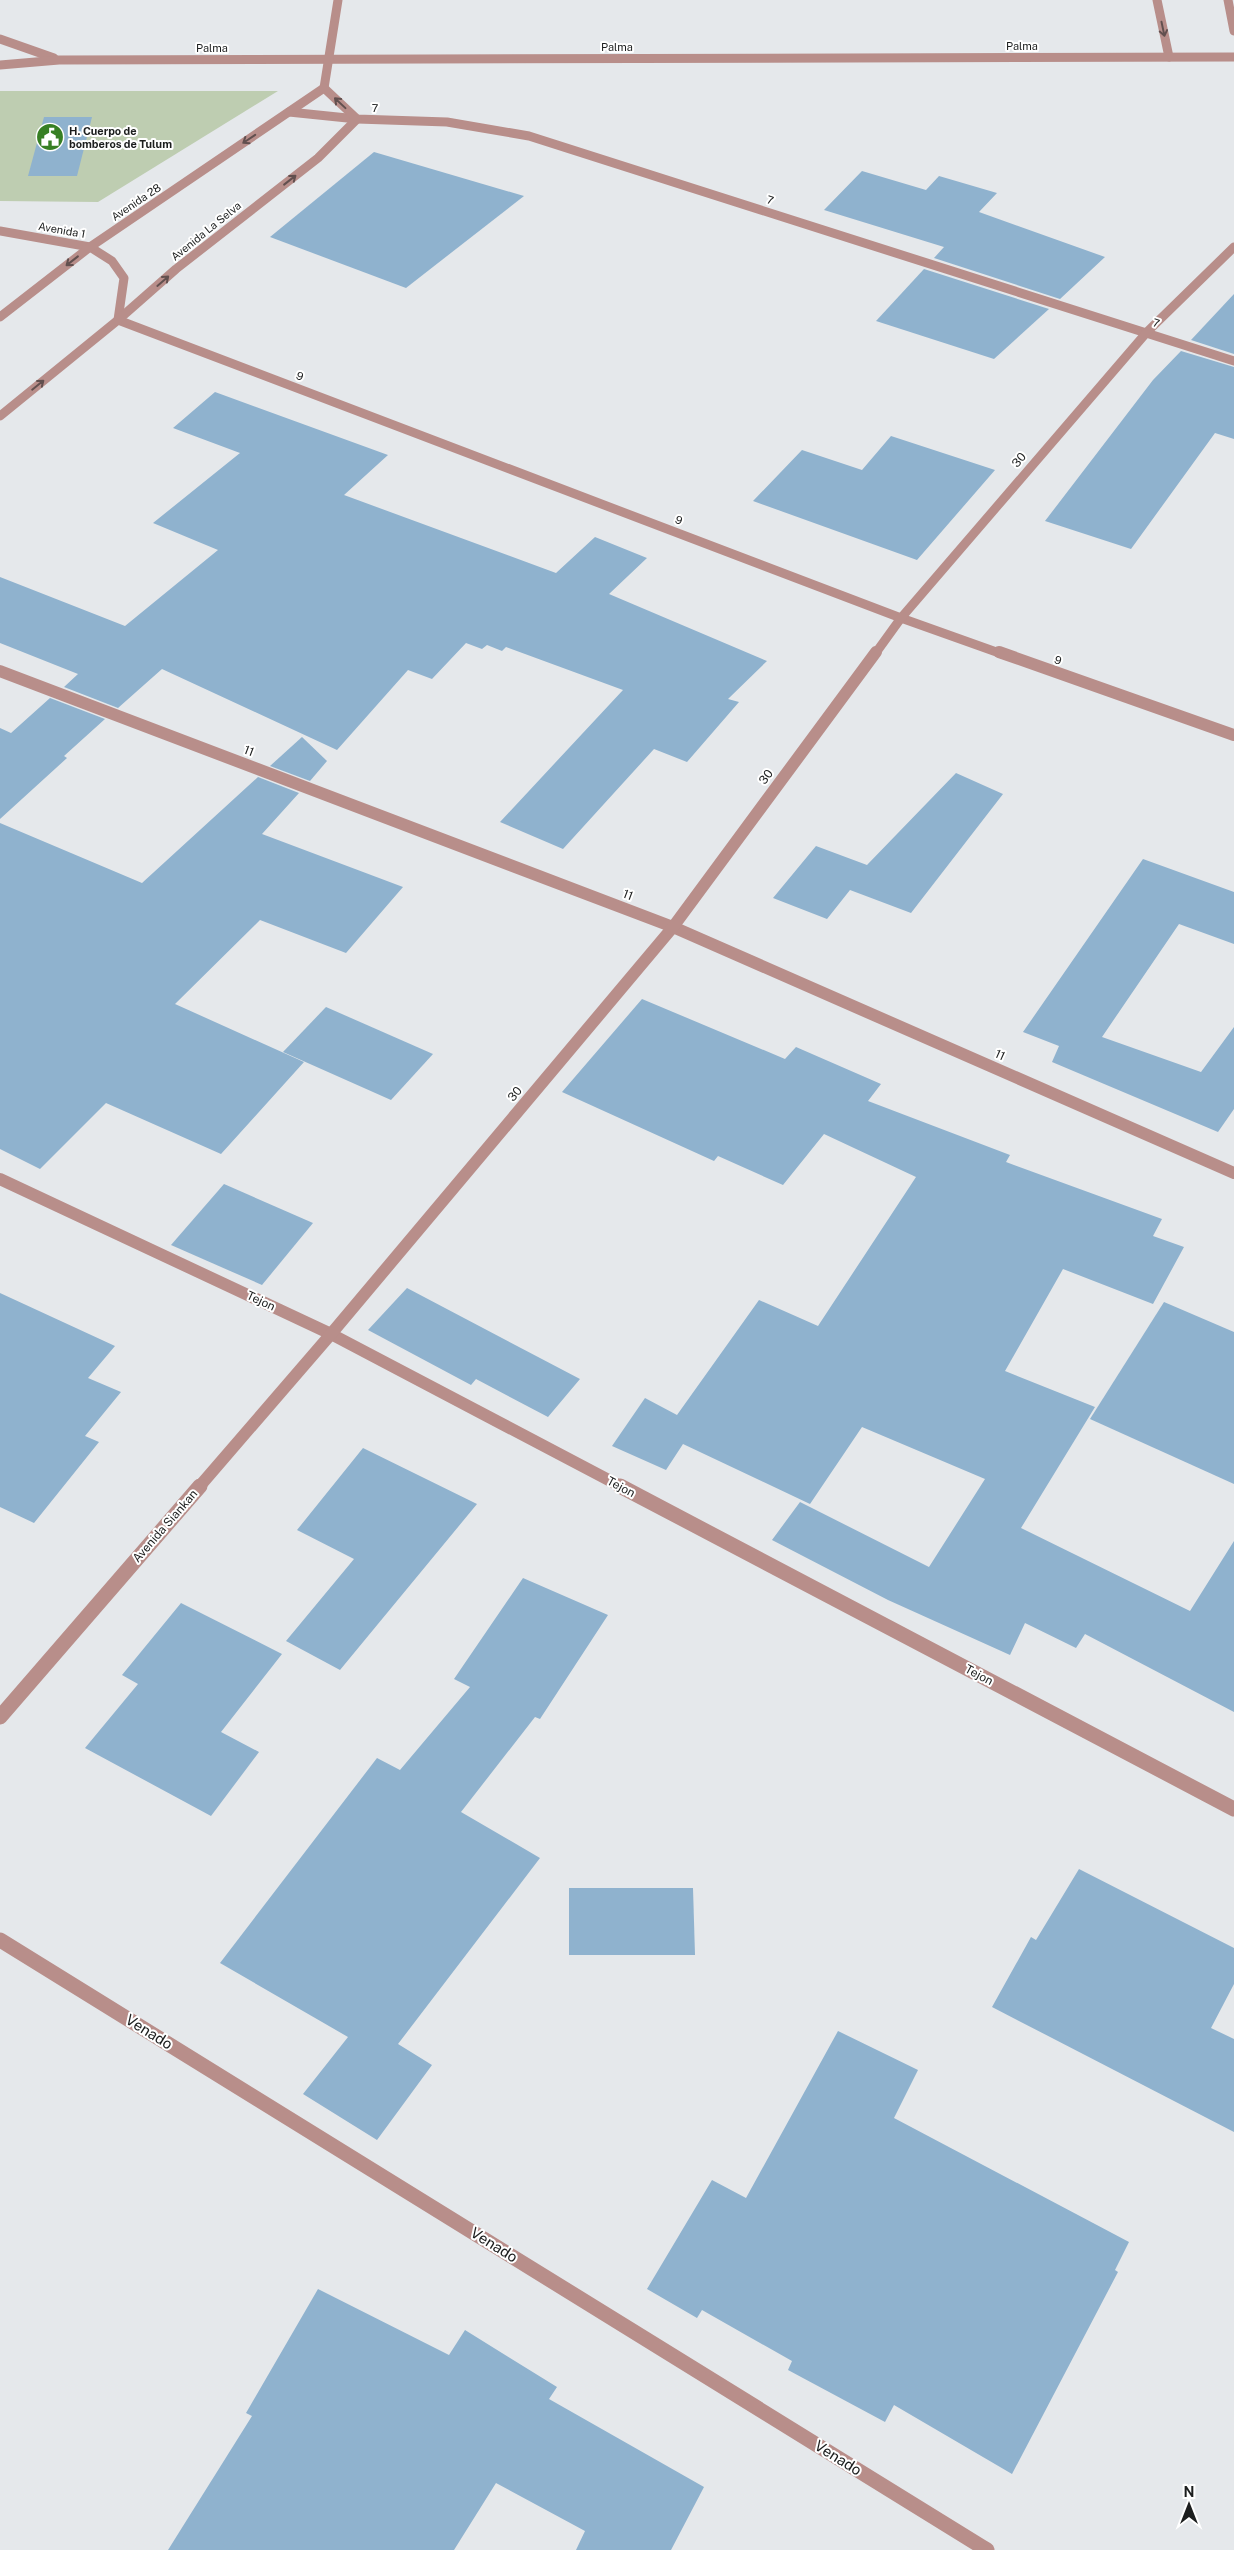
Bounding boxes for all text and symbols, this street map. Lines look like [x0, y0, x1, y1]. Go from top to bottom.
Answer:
one-way arrow [1159, 20, 1168, 36]
street label: Palma [1006, 40, 1038, 52]
street label: Palma [601, 41, 633, 53]
street label: Palma [196, 42, 228, 54]
one-way arrow [334, 97, 347, 109]
street label: 7 [371, 102, 379, 114]
public building icon: H. Cuerpo de bomberos de Tulum [35, 122, 65, 152]
place label: H. Cuerpo de bomberos de Tulum [69, 125, 172, 150]
one-way arrow [242, 134, 256, 144]
one-way arrow [283, 174, 296, 185]
street label: Avenida 28 [109, 181, 163, 223]
street label: 7 [765, 193, 775, 207]
street label: Avenida La Selva [169, 199, 243, 263]
street label: Avenida 1 [37, 220, 87, 240]
one-way arrow [66, 256, 79, 267]
one-way arrow [156, 275, 169, 287]
street label: 7 [1151, 316, 1161, 330]
street label: 9 [295, 369, 305, 383]
one-way arrow [31, 379, 44, 390]
street label: 30 [1009, 450, 1029, 470]
street label: 9 [674, 513, 684, 527]
street label: 9 [1053, 653, 1063, 667]
street label: 11 [242, 743, 256, 759]
street label: 30 [756, 767, 776, 787]
street label: 11 [621, 887, 635, 903]
street label: 11 [993, 1047, 1007, 1063]
street label: 30 [505, 1084, 525, 1104]
street label: Tejon [244, 1288, 278, 1314]
street label: Tejon [604, 1474, 638, 1500]
street label: Avenida Siankan [130, 1487, 200, 1565]
street label: Tejon [962, 1662, 996, 1688]
street label: Venado [123, 2011, 176, 2053]
street label: Venado [468, 2224, 521, 2266]
street label: Venado [812, 2437, 865, 2479]
north arrow [1164, 2480, 1214, 2530]
text: N [1184, 2484, 1194, 2500]

